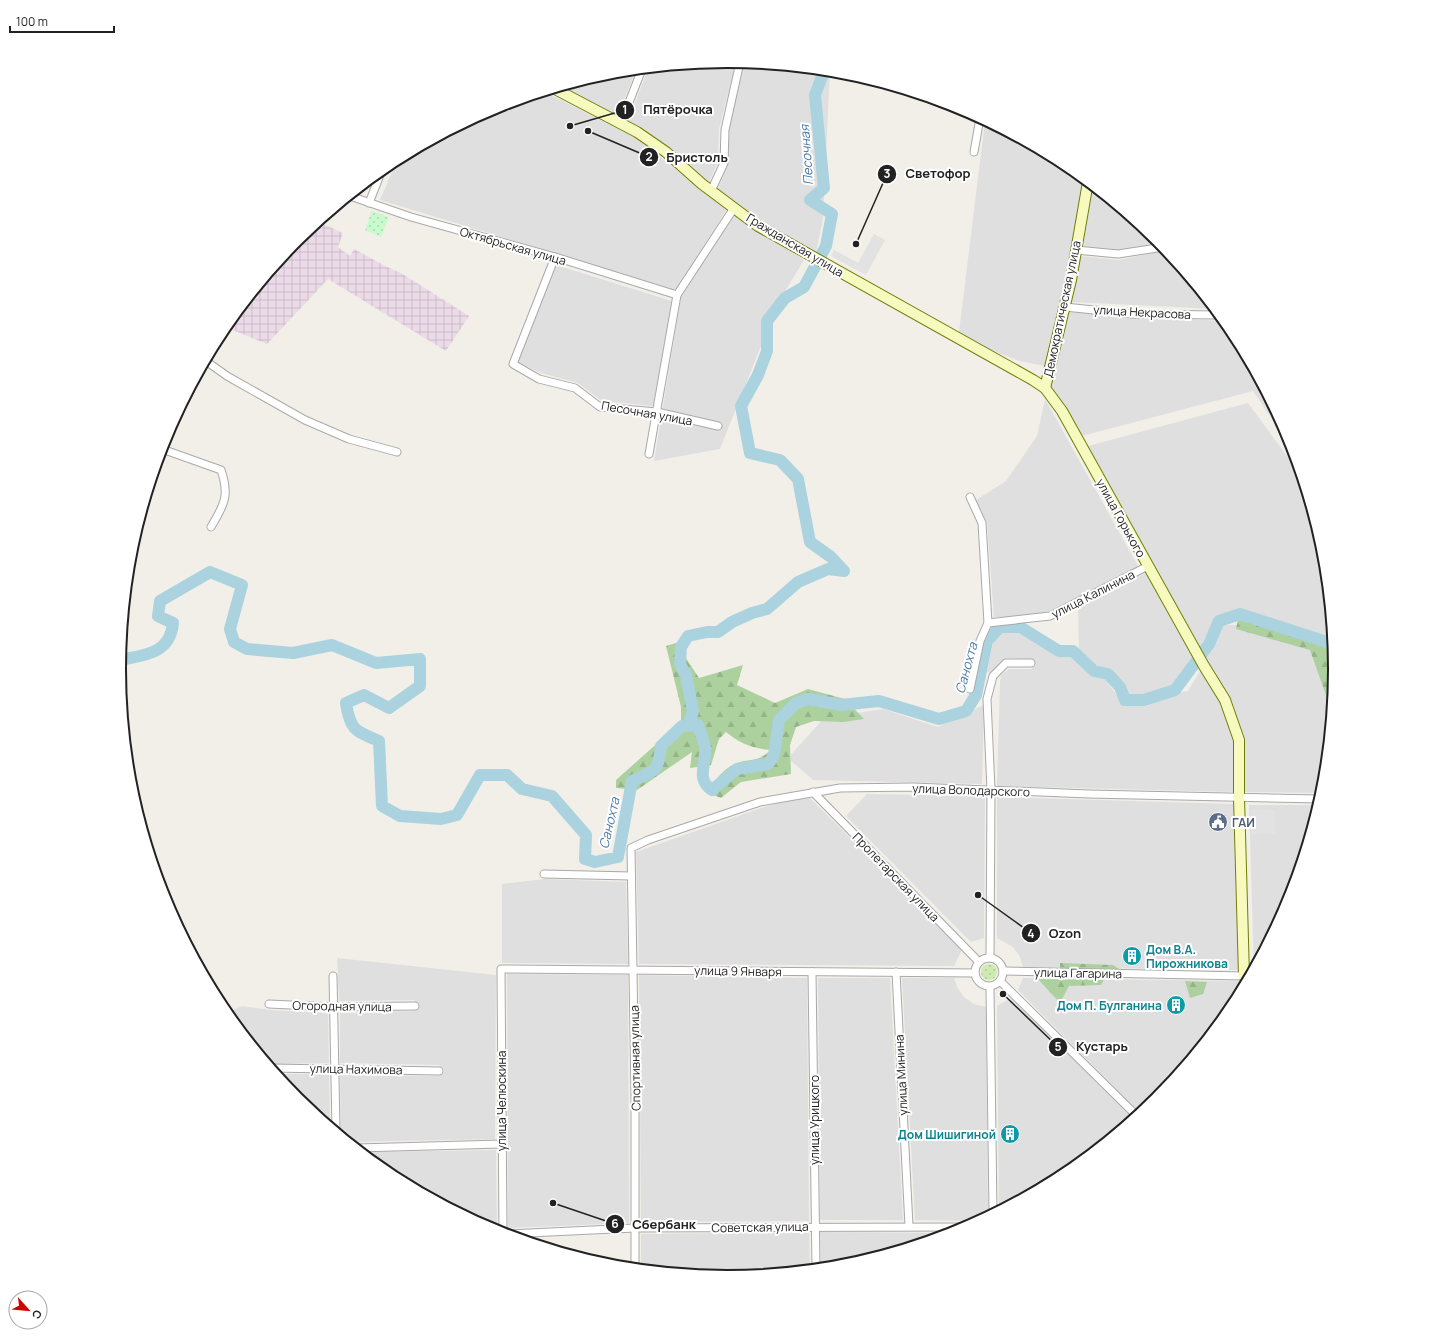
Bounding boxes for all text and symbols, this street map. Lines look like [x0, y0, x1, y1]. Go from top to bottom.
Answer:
scale bar [10, 8, 114, 34]
text: 100 m [16, 13, 48, 30]
callout: Пятёрочка [615, 97, 720, 122]
text: Пятёрочка [643, 100, 713, 118]
text: 1 [622, 101, 628, 118]
water label: Песочная [795, 122, 817, 186]
callout: Бристоль [639, 145, 736, 170]
text: 2 [645, 148, 653, 165]
text: Бристоль [666, 148, 728, 166]
callout: Светофор [877, 161, 978, 186]
text: Светофор [905, 164, 971, 182]
text: 3 [884, 165, 891, 182]
street label: Гражданская улица [743, 209, 847, 281]
street label: Октябрьская улица [458, 223, 568, 269]
street label: Демократическая улица [1039, 239, 1085, 379]
street label: улица Некрасова [1093, 301, 1191, 323]
street label: Песочная улица [600, 397, 694, 429]
street label: улица Горького [1092, 475, 1150, 561]
street label: улица Калинина [1048, 566, 1138, 622]
water label: Санохта [951, 640, 982, 696]
street label: улица Володарского [912, 779, 1030, 801]
water label: Санохта [594, 795, 624, 850]
public building icon: ГАИ [1207, 811, 1229, 833]
place label: ГАИ [1232, 814, 1255, 831]
street label: Пролетарская улица [849, 829, 943, 925]
callout: Ozon [1021, 921, 1089, 946]
text: Ozon [1049, 924, 1081, 942]
text: 4 [1027, 925, 1035, 942]
place label: Дом В.А. Пирожникова [1146, 941, 1228, 972]
building icon: Дом В.А. Пирожникова [1121, 945, 1143, 967]
street label: улица 9 Января [694, 962, 782, 980]
street label: улица Гагарина [1034, 964, 1122, 982]
building icon: Дом П. Булганина [1165, 994, 1187, 1016]
street label: Огородная улица [292, 997, 392, 1015]
place label: Дом П. Булганина [1057, 997, 1162, 1014]
street label: Спортивная улица [626, 1005, 644, 1111]
street label: улица Минина [890, 1034, 912, 1116]
callout: Кустарь [1048, 1034, 1136, 1059]
text: Кустарь [1076, 1037, 1128, 1055]
text: 5 [1054, 1038, 1062, 1055]
street label: улица Челюскина [493, 1051, 510, 1151]
street label: улица Нахимова [309, 1060, 403, 1078]
street label: улица Урицкого [806, 1075, 823, 1165]
building icon: Дом Шишигиной [999, 1123, 1021, 1145]
place label: Дом Шишигиной [898, 1126, 996, 1143]
callout: Сбербанк [605, 1211, 704, 1236]
text: 6 [611, 1215, 619, 1232]
text: Сбербанк [632, 1215, 697, 1233]
street label: Советская улица [711, 1218, 809, 1236]
north arrow [8, 1290, 48, 1330]
text: С [29, 1308, 46, 1322]

